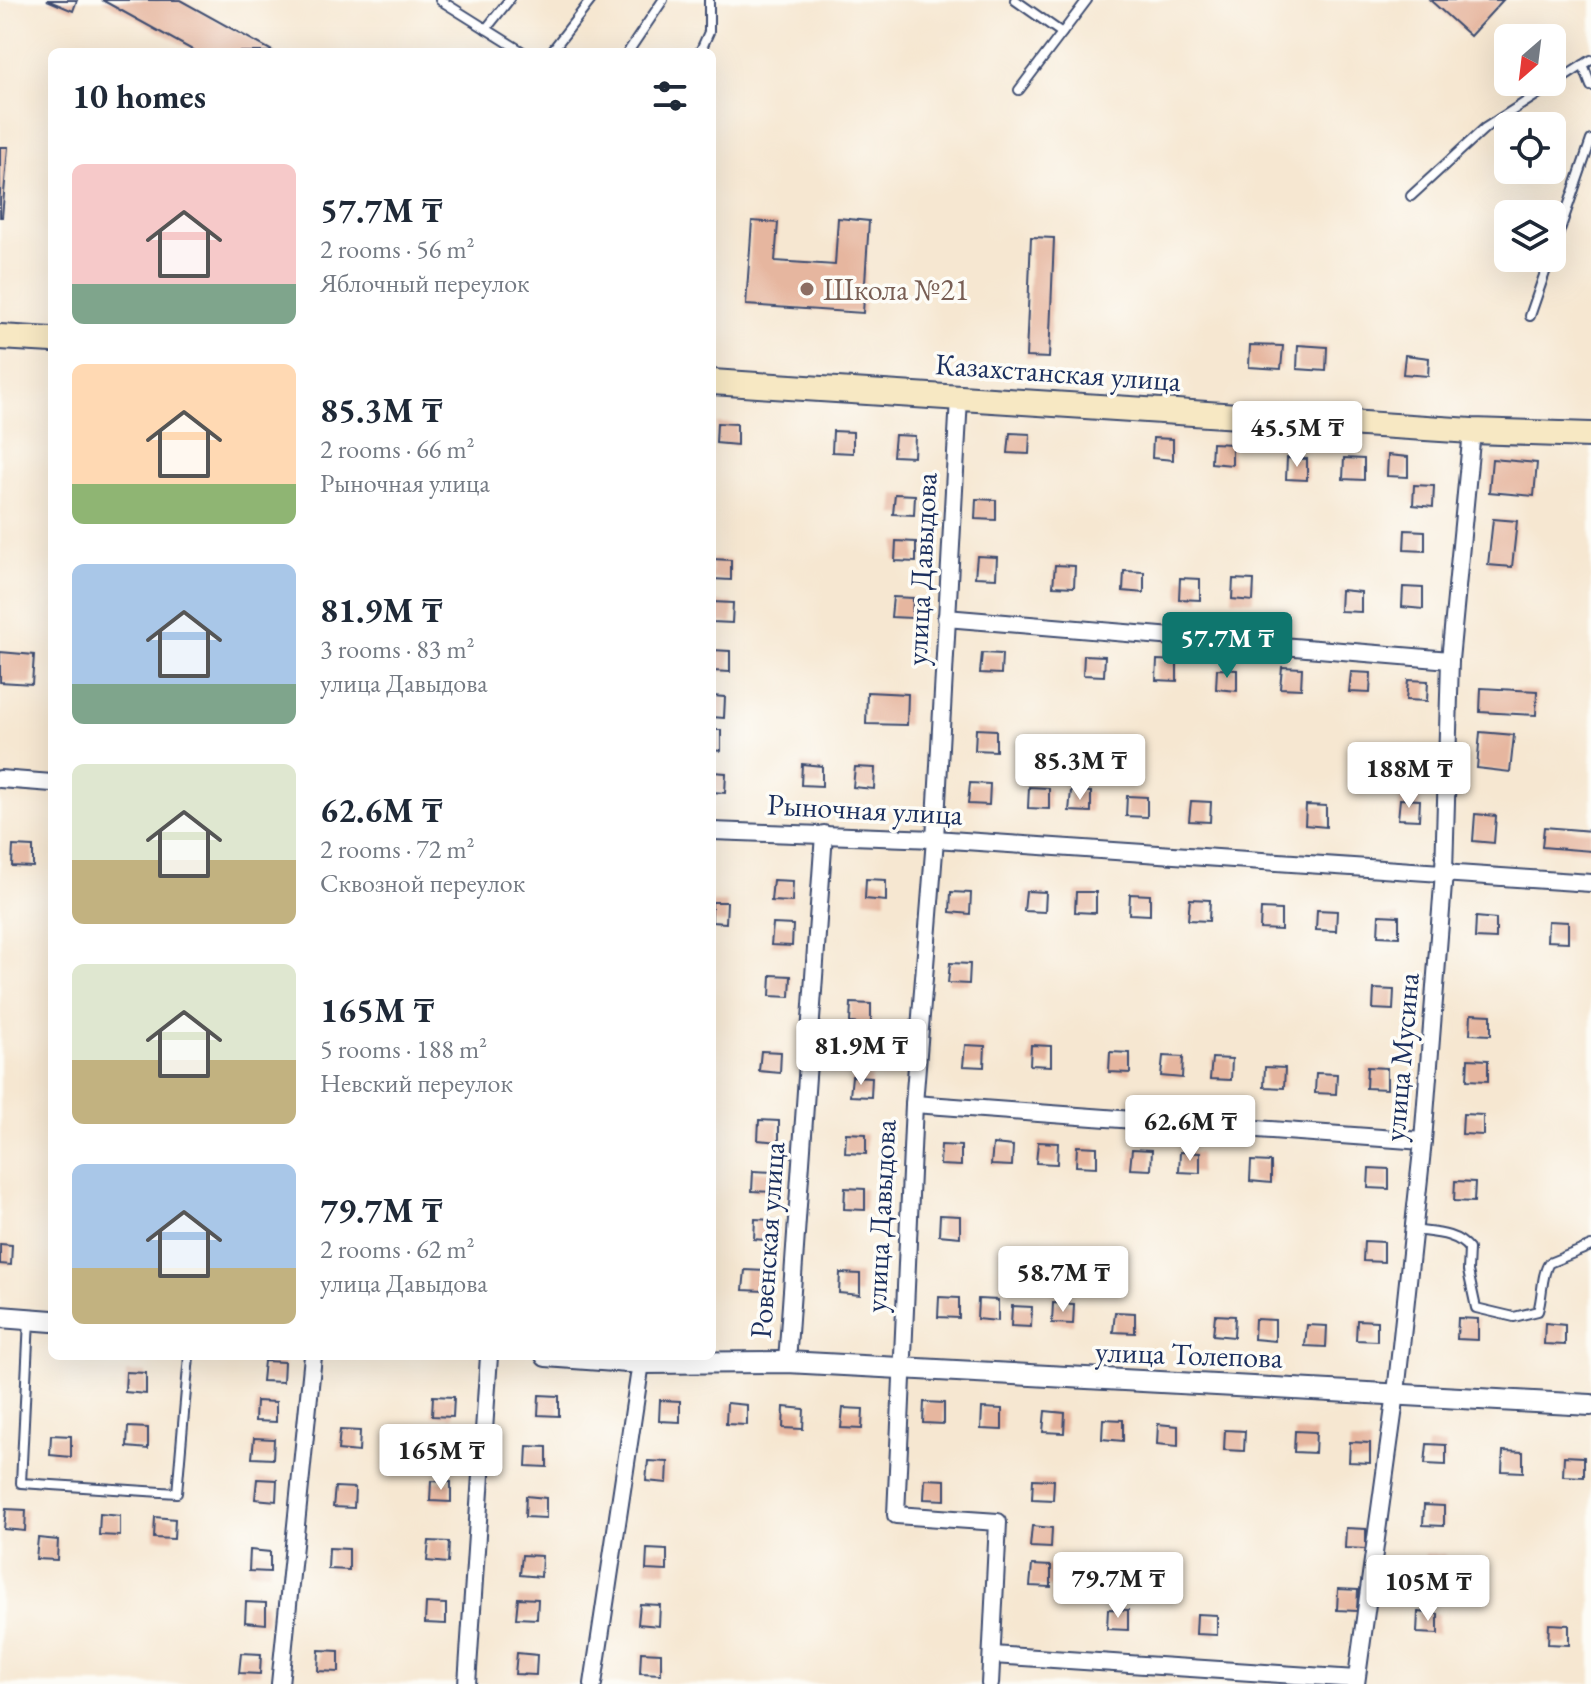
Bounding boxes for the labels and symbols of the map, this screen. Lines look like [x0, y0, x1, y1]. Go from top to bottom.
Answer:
north arrow [1494, 24, 1566, 96]
place label: Школа №21 [823, 270, 969, 309]
marker: Школа №21 [798, 280, 816, 298]
street label: Казахстанская улица [934, 344, 1182, 400]
pin: 45.5M ₸ [1223, 401, 1371, 469]
street label: улица Давыдова [896, 471, 946, 667]
pin: 57.7M ₸ [1153, 612, 1301, 680]
pin: 85.3M ₸ [1006, 734, 1154, 802]
pin: 188M ₸ [1344, 742, 1474, 810]
street label: Рыночная улица [766, 784, 964, 834]
street label: улица Мусина [1374, 971, 1428, 1143]
pin: 81.9M ₸ [787, 1019, 935, 1087]
pin: 62.6M ₸ [1116, 1095, 1264, 1163]
street label: улица Давыдова [855, 1118, 905, 1314]
street label: Ровенская улица [741, 1140, 793, 1340]
pin: 58.7M ₸ [989, 1246, 1137, 1314]
street label: улица Толепова [1094, 1331, 1284, 1377]
pin: 165M ₸ [376, 1424, 506, 1492]
pin: 79.7M ₸ [1044, 1552, 1192, 1620]
pin: 105M ₸ [1363, 1555, 1493, 1623]

